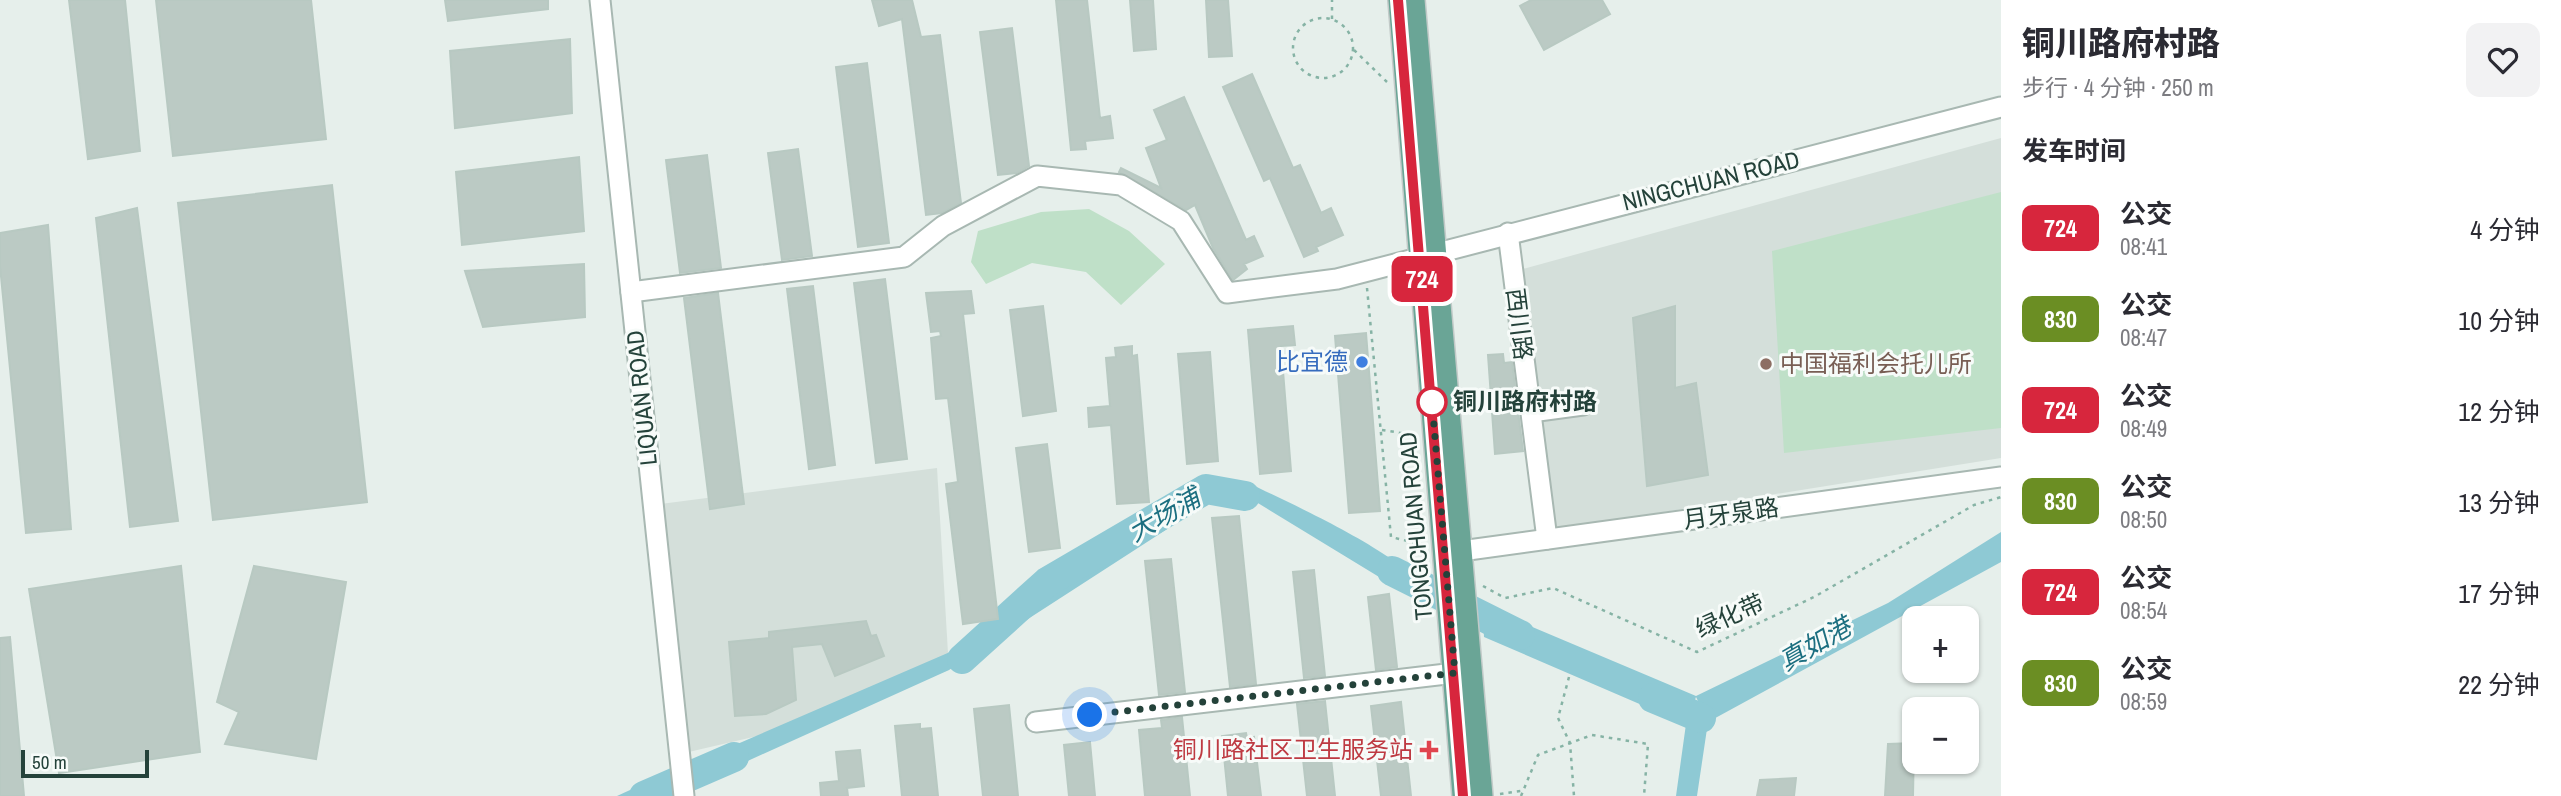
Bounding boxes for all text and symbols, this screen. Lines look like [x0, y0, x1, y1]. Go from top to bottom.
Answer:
text: 铜川路府村路 [2022, 21, 2220, 65]
button: heart [2466, 23, 2540, 97]
text: 步行 · 4 分钟 · 250 m [2022, 72, 2214, 103]
text: 发车时间 [2022, 133, 2126, 168]
street label: NINGCHUAN ROAD [1619, 143, 1803, 218]
text: 公交 [2120, 196, 2172, 231]
text: 724 [2044, 212, 2077, 244]
text: 4 分钟 [2470, 212, 2540, 247]
text: 08:41 [2120, 231, 2167, 262]
line badge: 724 [1382, 256, 1462, 302]
text: 724 [1406, 263, 1438, 295]
street label: 西川路 [1500, 286, 1540, 362]
text: 公交 [2120, 287, 2172, 322]
text: 830 [2044, 303, 2077, 335]
text: 10 分钟 [2458, 303, 2540, 338]
text: 08:47 [2120, 322, 2167, 353]
street label: LIQUAN ROAD [618, 329, 664, 467]
place label: 比宜德 [1276, 345, 1348, 377]
place label: 中国福利会托儿所 [1780, 347, 1972, 379]
marker: 比宜德 [1354, 354, 1370, 370]
marker: 中国福利会托儿所 [1758, 356, 1774, 372]
text: 公交 [2120, 378, 2172, 413]
place label: 铜川路府村路 [1453, 385, 1597, 417]
marker: 铜川路府村路 [1417, 387, 1447, 417]
text: 724 [2044, 394, 2077, 426]
text: 12 分钟 [2458, 394, 2540, 429]
text: 08:49 [2120, 413, 2167, 444]
street label: TONGCHUAN ROAD [1391, 431, 1439, 622]
text: 公交 [2120, 469, 2172, 504]
water label: 大场浦 [1121, 478, 1210, 549]
text: 830 [2044, 485, 2077, 517]
text: 13 分钟 [2458, 485, 2540, 520]
street label: 月牙泉路 [1681, 490, 1781, 536]
text: 08:50 [2120, 504, 2167, 535]
text: 公交 [2120, 560, 2172, 595]
text: 724 [2044, 576, 2077, 608]
text: 17 分钟 [2458, 576, 2540, 611]
street label: 绿化带 [1690, 586, 1769, 644]
text: 08:54 [2120, 595, 2167, 626]
map controls [1902, 606, 1979, 774]
button: + [1902, 606, 1979, 683]
water label: 真如港 [1772, 607, 1861, 678]
text: 公交 [2120, 651, 2172, 686]
text: 830 [2044, 667, 2077, 699]
text: 22 分钟 [2458, 667, 2540, 702]
text: 08:59 [2120, 686, 2167, 717]
your location [1072, 697, 1107, 732]
button: − [1902, 697, 1979, 774]
place label: 铜川路社区卫生服务站 [1173, 733, 1413, 765]
marker: 铜川路社区卫生服务站 [1419, 740, 1439, 760]
scale bar [21, 747, 149, 779]
text: 50 m [32, 749, 67, 775]

